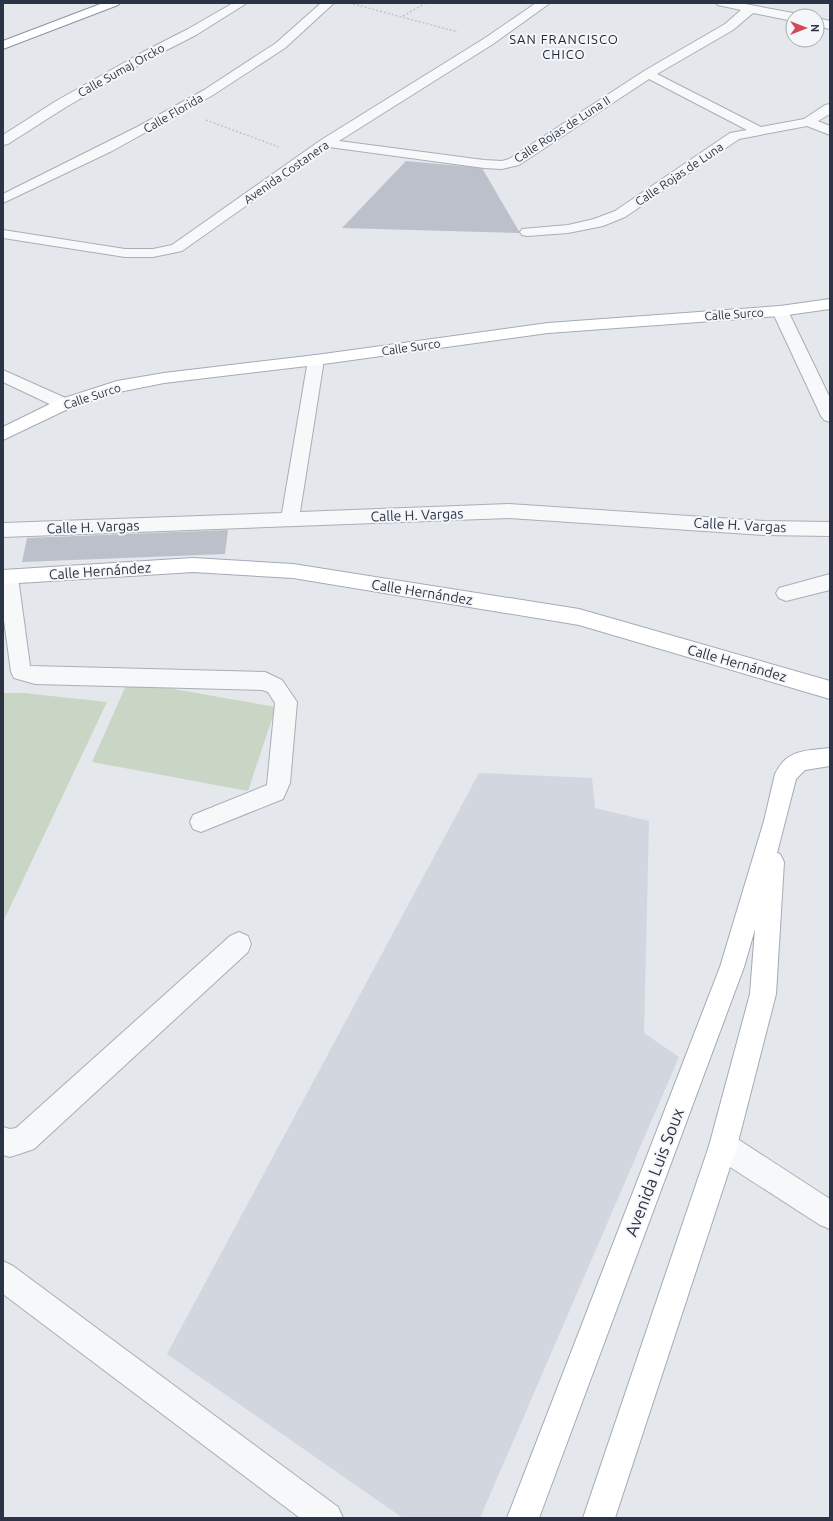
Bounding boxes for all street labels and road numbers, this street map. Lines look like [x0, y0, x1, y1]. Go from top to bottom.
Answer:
street label: Calle Sumaj Orcko [76, 41, 166, 99]
street label: Calle Florida [141, 91, 205, 135]
street label: Calle Rojas de Luna II [512, 93, 612, 165]
street label: Avenida Costanera [241, 138, 331, 206]
street label: Calle Rojas de Luna [633, 140, 725, 208]
street label: Calle Surco [704, 305, 764, 323]
street label: Calle Surco [381, 336, 441, 358]
street label: Calle Surco [62, 381, 122, 411]
street label: Calle H. Vargas [370, 505, 464, 525]
street label: Calle H. Vargas [693, 515, 787, 535]
street label: Calle H. Vargas [46, 517, 140, 537]
street label: Calle Hernández [48, 559, 152, 583]
street label: Calle Hernández [370, 576, 474, 608]
street label: Calle Hernández [686, 641, 788, 685]
street label: Avenida Luis Soux [621, 1105, 687, 1239]

